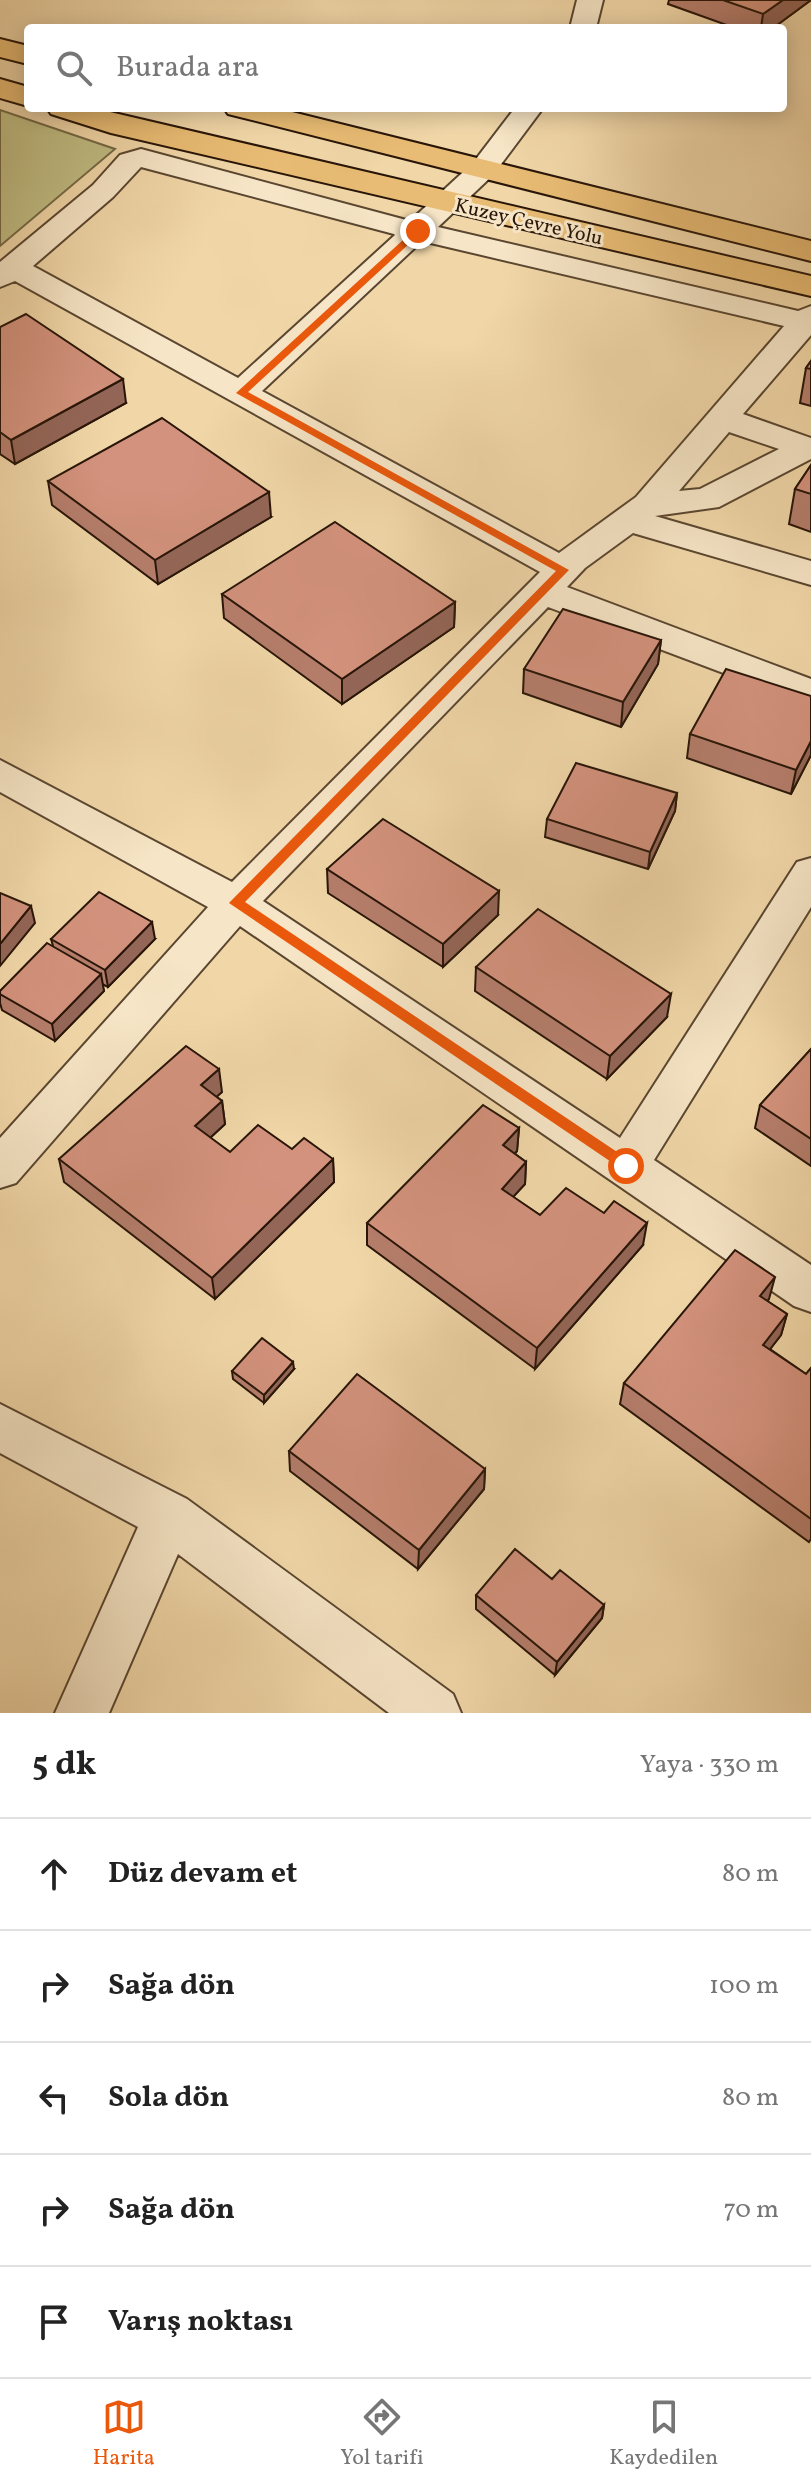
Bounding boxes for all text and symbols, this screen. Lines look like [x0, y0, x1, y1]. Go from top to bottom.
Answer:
search box [24, 24, 787, 112]
icon: search [52, 46, 96, 90]
text: Burada ara [116, 47, 259, 89]
street label: Kuzey Çevre Yolu [452, 192, 605, 254]
route end [400, 213, 436, 249]
route start [608, 1148, 644, 1184]
text: 5 dk [32, 1742, 96, 1789]
text: Yaya · 330 m [640, 1747, 779, 1783]
icon: ahead [32, 1852, 76, 1896]
text: Düz devam et [108, 1853, 297, 1895]
text: 80 m [722, 1856, 779, 1892]
icon: right [32, 1964, 76, 2008]
text: Sağa dön [108, 1965, 235, 2007]
text: 100 m [709, 1968, 779, 2004]
icon: left [32, 2076, 76, 2120]
text: Sola dön [108, 2077, 229, 2119]
text: 80 m [722, 2080, 779, 2116]
icon: right [32, 2188, 76, 2232]
text: Sağa dön [108, 2189, 235, 2231]
text: 70 m [724, 2192, 779, 2228]
icon: arrive [32, 2300, 76, 2344]
text: Varış noktası [108, 2301, 293, 2343]
tab: Harita [93, 2395, 155, 2474]
tab: Yol tarifi [340, 2395, 424, 2474]
tab: Kaydedilen [609, 2395, 718, 2474]

